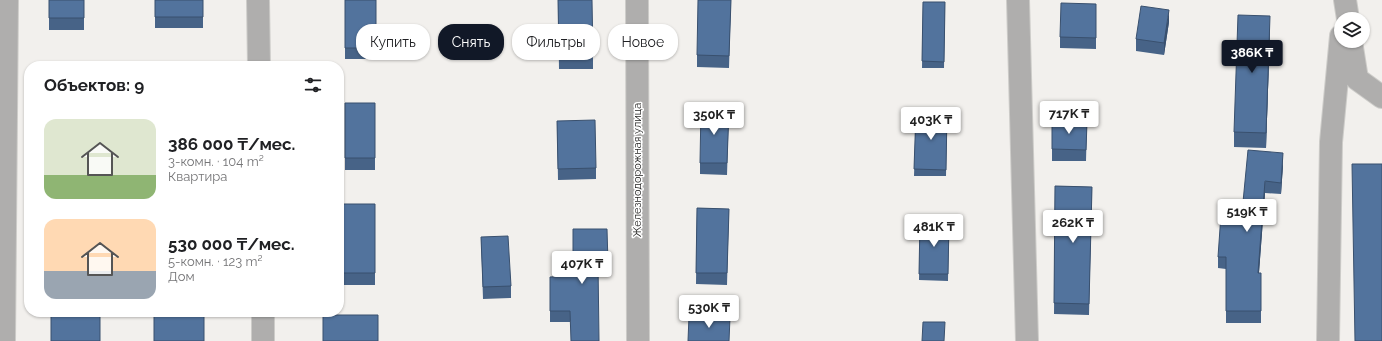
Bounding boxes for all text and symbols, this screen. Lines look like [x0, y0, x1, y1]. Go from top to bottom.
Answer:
map controls [1334, 12, 1370, 48]
button: layers [1334, 12, 1370, 48]
chip: Купить [356, 24, 430, 60]
chip: Снять [438, 24, 504, 60]
chip: Фильтры [512, 24, 600, 60]
chip: Новое [608, 24, 678, 60]
pin: 386K ₸ [1219, 40, 1285, 74]
text: 386K ₸ [1231, 45, 1273, 60]
icon: filters [302, 74, 324, 96]
text: Объектов: 9 [44, 75, 144, 95]
pin: 717K ₸ [1036, 101, 1102, 135]
pin: 350K ₸ [681, 102, 747, 136]
street label: Железнодорожная улица [631, 103, 644, 237]
text: 717K ₸ [1049, 106, 1089, 121]
text: 350K ₸ [693, 107, 735, 122]
pin: 403K ₸ [898, 107, 964, 141]
text: 403K ₸ [910, 112, 952, 127]
text: 386 000 ₸/мес. [168, 134, 295, 154]
icon: home [76, 135, 124, 183]
text: 3-комн. · 104 m² [168, 154, 264, 169]
text: Квартира [168, 169, 227, 184]
pin: 519K ₸ [1214, 199, 1280, 233]
text: 519K ₸ [1227, 204, 1268, 219]
pin: 262K ₸ [1040, 210, 1106, 244]
pin: 481K ₸ [901, 214, 967, 248]
text: 262K ₸ [1052, 215, 1094, 230]
text: 481K ₸ [913, 219, 955, 234]
text: 530 000 ₸/мес. [168, 234, 295, 254]
icon: home [76, 235, 124, 283]
pin: 407K ₸ [549, 251, 615, 285]
text: 5-комн. · 123 m² [168, 254, 263, 269]
text: 407K ₸ [561, 256, 603, 271]
text: Дом [168, 269, 195, 284]
pin: 530K ₸ [676, 295, 742, 329]
text: 530K ₸ [688, 300, 730, 315]

